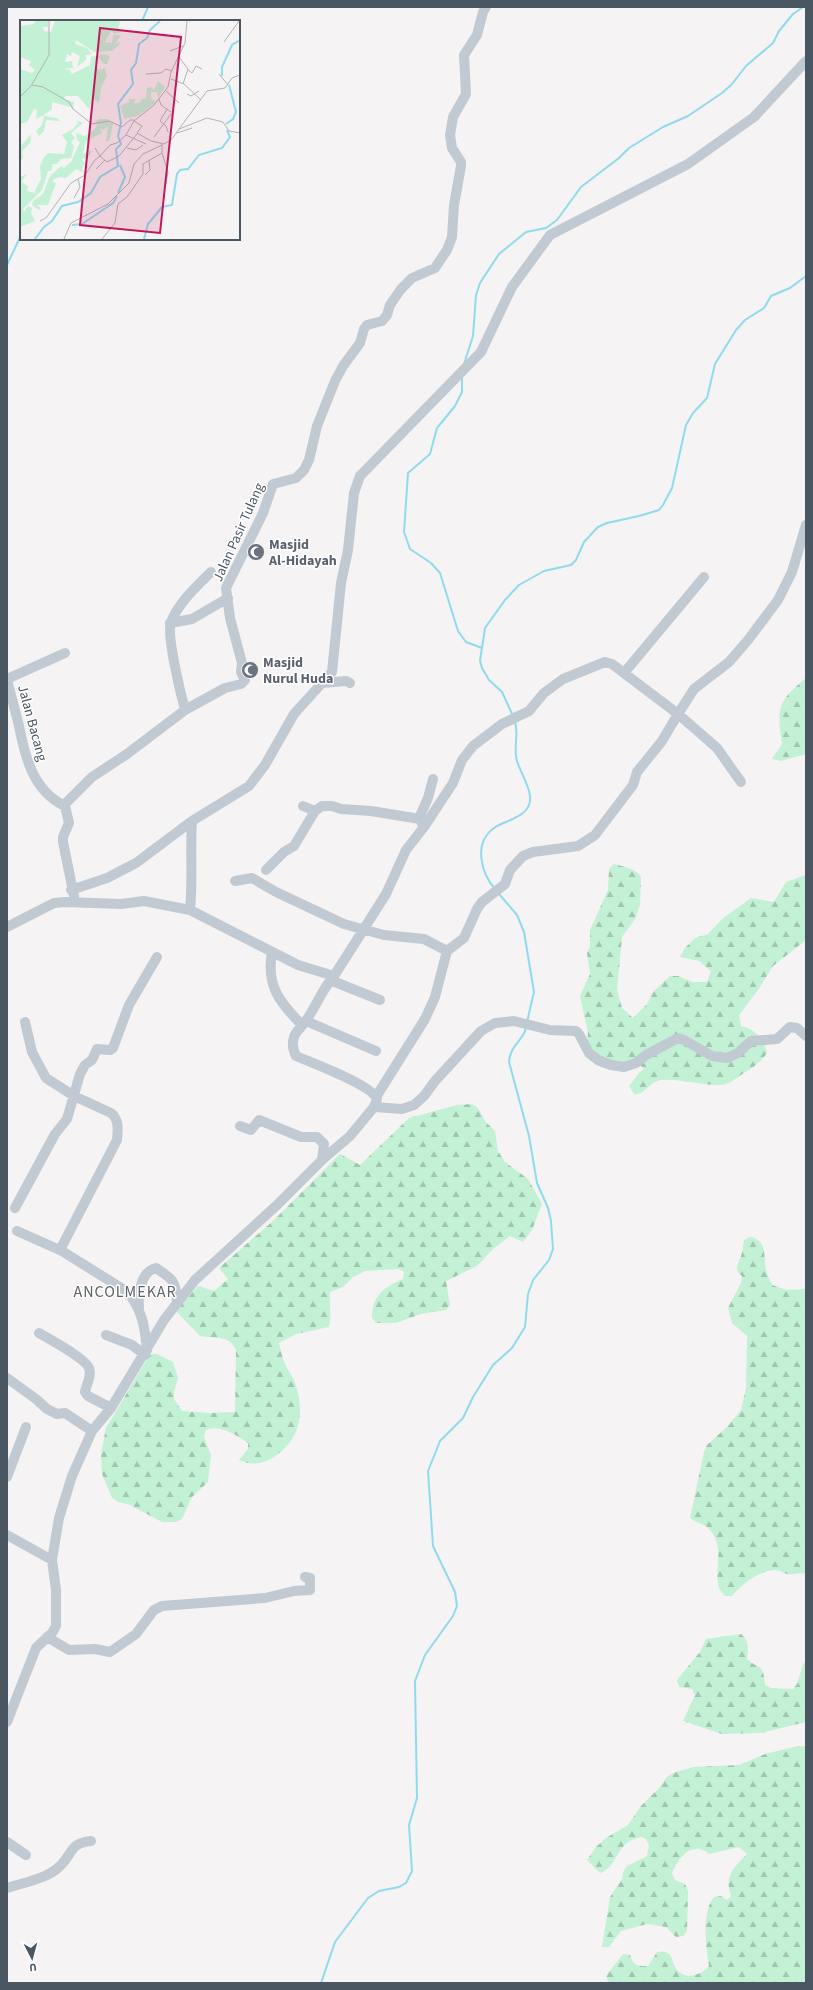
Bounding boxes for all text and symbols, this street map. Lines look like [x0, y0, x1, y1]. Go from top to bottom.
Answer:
inset map [20, 20, 240, 240]
street label: Jalan Pasir Tulang [208, 480, 270, 585]
place label: Masjid Al-Hidayah [268, 535, 337, 571]
mosque icon: Masjid Al-Hidayah [246, 542, 266, 562]
place label: Masjid Nurul Huda [263, 653, 333, 689]
mosque icon: Masjid Nurul Huda [240, 660, 260, 680]
street label: Jalan Bacang [12, 683, 52, 764]
district label: ANCOLMEKAR [73, 1281, 177, 1303]
north arrow [12, 1938, 52, 1978]
text: U [29, 1960, 37, 1975]

